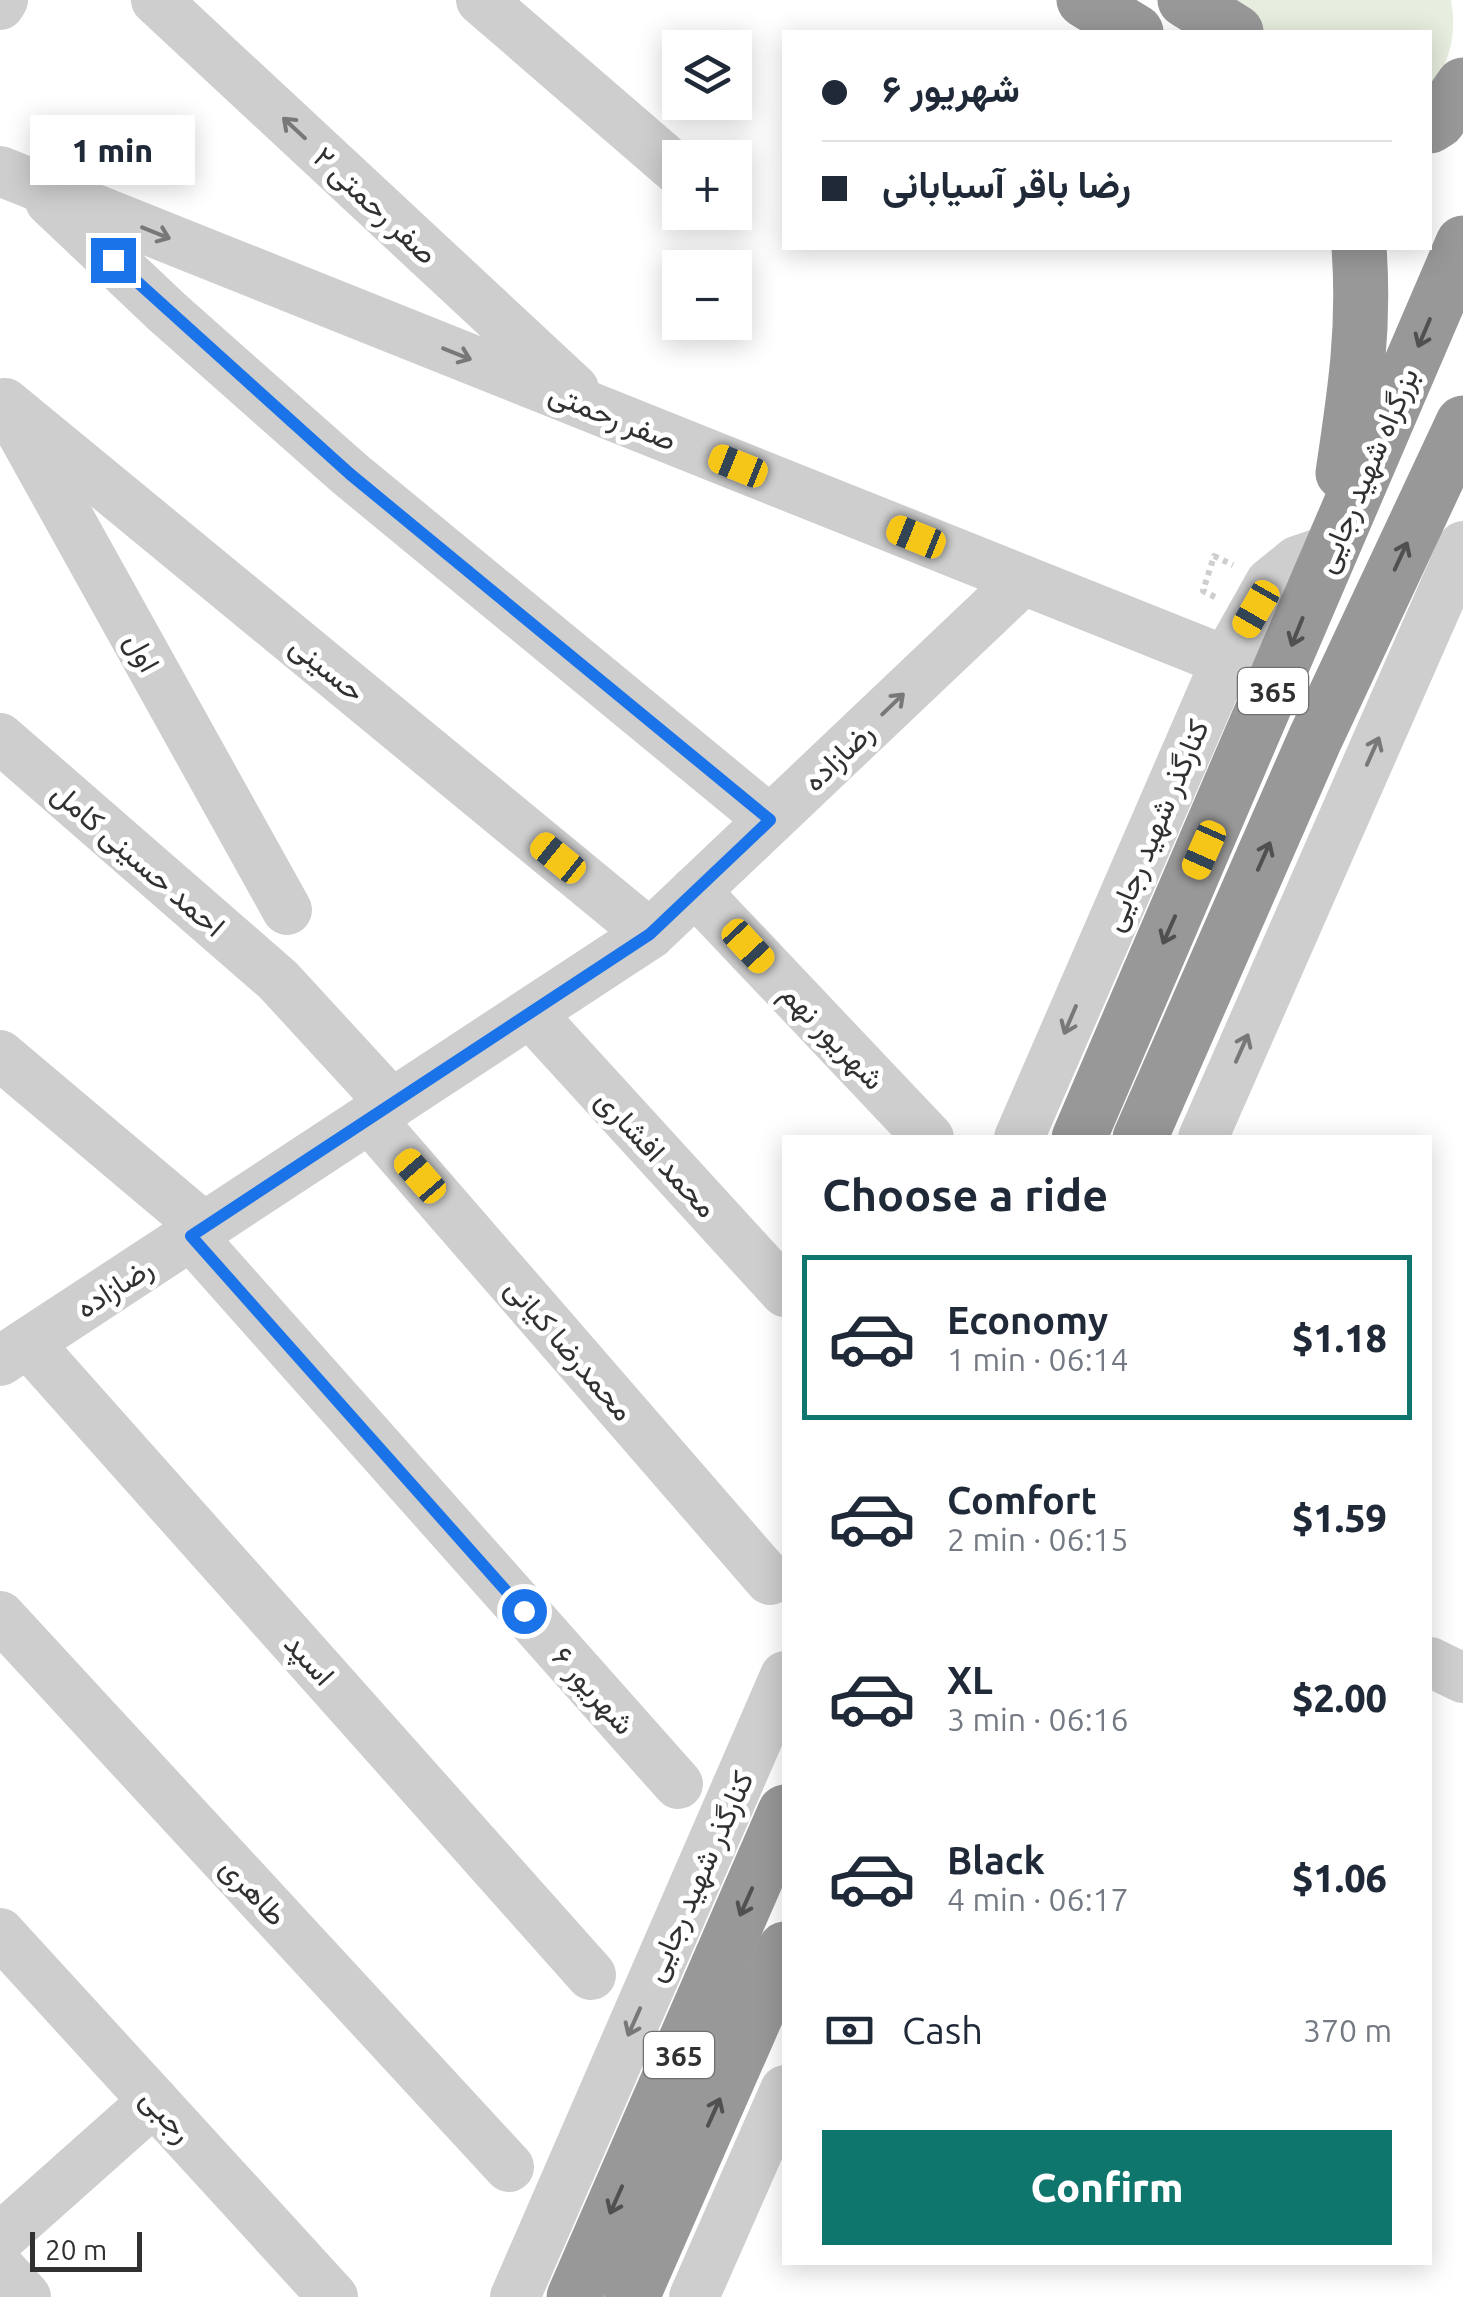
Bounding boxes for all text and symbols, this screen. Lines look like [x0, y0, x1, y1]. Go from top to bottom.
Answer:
map controls [662, 30, 752, 340]
button: layers [662, 30, 752, 120]
text: شهریور ۶ [882, 67, 1020, 109]
callout: 1 min [31, 115, 196, 185]
one-way arrow [282, 117, 307, 140]
text: 1 min [72, 132, 153, 168]
street label: صفر رحمتی ۲ [306, 139, 445, 272]
button: + [662, 140, 752, 230]
text: رضا باقر آسیابانی [882, 163, 1131, 205]
one-way arrow [140, 226, 170, 244]
route end [91, 238, 136, 283]
button: − [662, 250, 752, 340]
one-way arrow [1414, 317, 1432, 348]
one-way arrow [441, 346, 472, 364]
street label: بزرگراه شهید رجایی [1308, 362, 1426, 578]
street label: صفر رحمتی [544, 375, 681, 459]
car [705, 441, 771, 491]
car [883, 512, 949, 562]
one-way arrow [1393, 541, 1411, 572]
car [1228, 576, 1284, 642]
one-way arrow [1287, 616, 1305, 647]
street label: اول [117, 626, 167, 678]
street label: حسینی [283, 628, 372, 710]
road number: 365 [1238, 668, 1308, 714]
one-way arrow [880, 693, 905, 716]
street label: رضازاده [796, 714, 882, 799]
street label: کنارگذر شهید رجایی [1095, 714, 1217, 937]
one-way arrow [1365, 736, 1383, 767]
street label: احمد حسینی کامل [45, 775, 232, 945]
car [1178, 816, 1230, 884]
car [525, 827, 591, 889]
one-way arrow [1256, 841, 1274, 872]
car [717, 914, 779, 978]
one-way arrow [1159, 915, 1177, 945]
street label: شهریور نهم [772, 976, 892, 1098]
one-way arrow [1060, 1004, 1078, 1035]
one-way arrow [1234, 1033, 1252, 1064]
street label: محمد افشاری [588, 1082, 725, 1225]
car [389, 1144, 451, 1208]
text: Choose a ride [822, 1169, 1108, 1220]
street label: رضازاده [69, 1250, 160, 1326]
street label: محمدرضا کیانی [497, 1271, 641, 1428]
icon: car [827, 1293, 917, 1383]
text: Economy [947, 1299, 1108, 1341]
text: $1.18 [1292, 1317, 1387, 1359]
text: 1 min · 06:14 [947, 1341, 1129, 1377]
icon: car [827, 1473, 917, 1563]
text: Comfort [947, 1479, 1097, 1521]
text: $1.59 [1292, 1497, 1387, 1539]
text: 2 min · 06:15 [947, 1521, 1129, 1557]
route start [502, 1589, 547, 1634]
street label: اسپد [275, 1626, 342, 1694]
street label: شهریور ۶ [544, 1639, 642, 1742]
icon: car [827, 1653, 917, 1743]
text: XL [947, 1659, 993, 1701]
text: $2.00 [1292, 1677, 1387, 1719]
text: 3 min · 06:16 [947, 1701, 1129, 1737]
street label: کنارگذر شهید رجایی [636, 1766, 761, 1987]
icon: car [827, 1833, 917, 1923]
text: Black [947, 1839, 1045, 1881]
street label: طاهری [212, 1850, 294, 1934]
text: $1.06 [1292, 1857, 1387, 1899]
text: 4 min · 06:17 [947, 1881, 1129, 1917]
one-way arrow [736, 1886, 754, 1917]
icon: cash [822, 2003, 877, 2058]
one-way arrow [624, 2006, 642, 2037]
text: Cash [902, 2009, 983, 2051]
text: 370 m [1303, 2012, 1392, 2048]
road number: 365 [644, 2032, 714, 2078]
street label: رجبی [133, 2081, 200, 2150]
one-way arrow [706, 2097, 724, 2127]
button: Confirm [822, 2130, 1392, 2245]
one-way arrow [606, 2184, 624, 2215]
scale bar [30, 2227, 142, 2272]
text: 20 m [45, 2234, 107, 2265]

